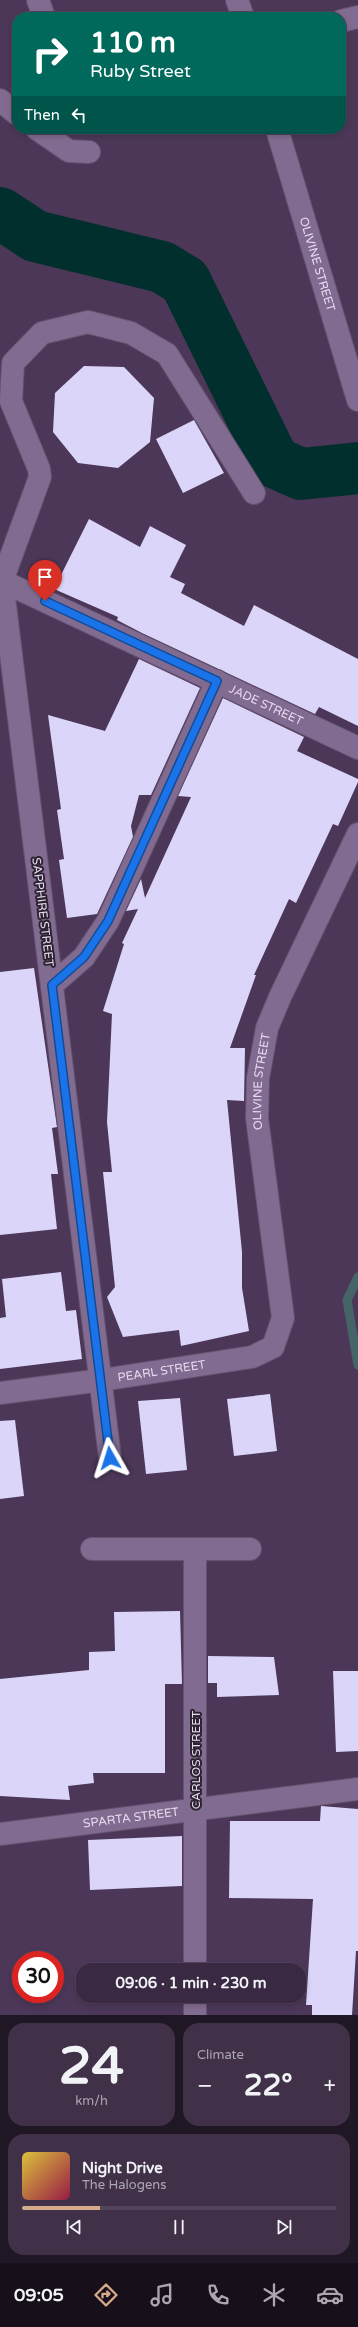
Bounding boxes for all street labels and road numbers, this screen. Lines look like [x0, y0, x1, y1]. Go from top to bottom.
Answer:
street label: OLIVINE STREET [297, 215, 338, 314]
street label: JADE STREET [227, 682, 306, 728]
street label: SAPPHIRE STREET [29, 857, 57, 968]
street label: OLIVINE STREET [250, 1031, 273, 1131]
street label: PEARL STREET [117, 1357, 207, 1385]
street label: CARLOS STREET [189, 1710, 203, 1809]
street label: SPARTA STREET [82, 1804, 180, 1831]

